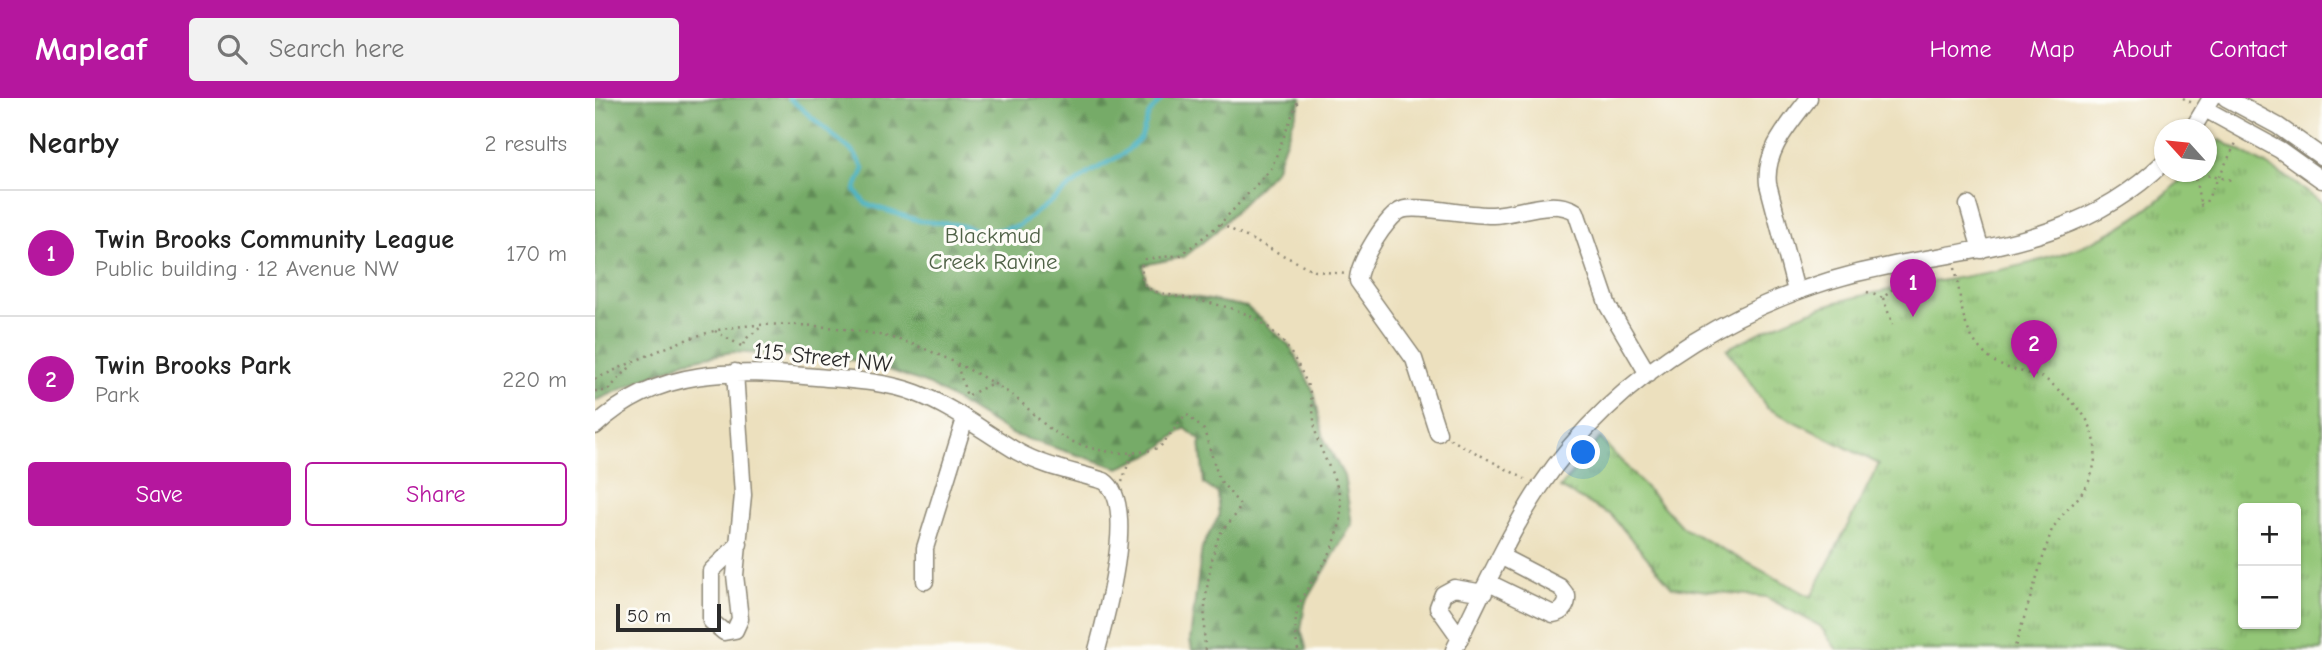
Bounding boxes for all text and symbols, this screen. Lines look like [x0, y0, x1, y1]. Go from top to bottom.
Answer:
search box [189, 18, 679, 81]
text: Mapleaf [35, 30, 147, 68]
icon: search [213, 30, 251, 68]
text: Search here [269, 34, 404, 64]
text: Home [1930, 35, 1991, 63]
text: Map [2029, 35, 2075, 63]
text: About [2113, 35, 2171, 63]
text: Contact [2209, 35, 2287, 63]
north arrow [2154, 119, 2217, 182]
text: Nearby [28, 126, 119, 161]
text: 2 results [485, 130, 567, 157]
park label: Blackmud Creek Ravine [928, 222, 1058, 275]
text: Twin Brooks Community League [95, 225, 454, 255]
text: 1 [46, 240, 56, 267]
text: 170 m [506, 240, 567, 267]
text: Public building · 12 Avenue NW [95, 255, 399, 282]
pin: 1 [1890, 259, 1936, 317]
pin: 2 [2011, 320, 2057, 378]
street label: 115 Street NW [753, 337, 893, 378]
text: Twin Brooks Park [95, 351, 291, 381]
text: 2 [45, 366, 57, 393]
text: 220 m [502, 366, 567, 393]
text: Park [95, 381, 139, 408]
your location [1566, 435, 1600, 469]
button: Save [28, 462, 291, 526]
button: Share [305, 462, 567, 526]
map controls [2238, 503, 2301, 629]
button: + [2238, 503, 2301, 566]
button: − [2238, 566, 2301, 629]
scale bar [616, 601, 721, 633]
text: 50 m [627, 605, 671, 627]

